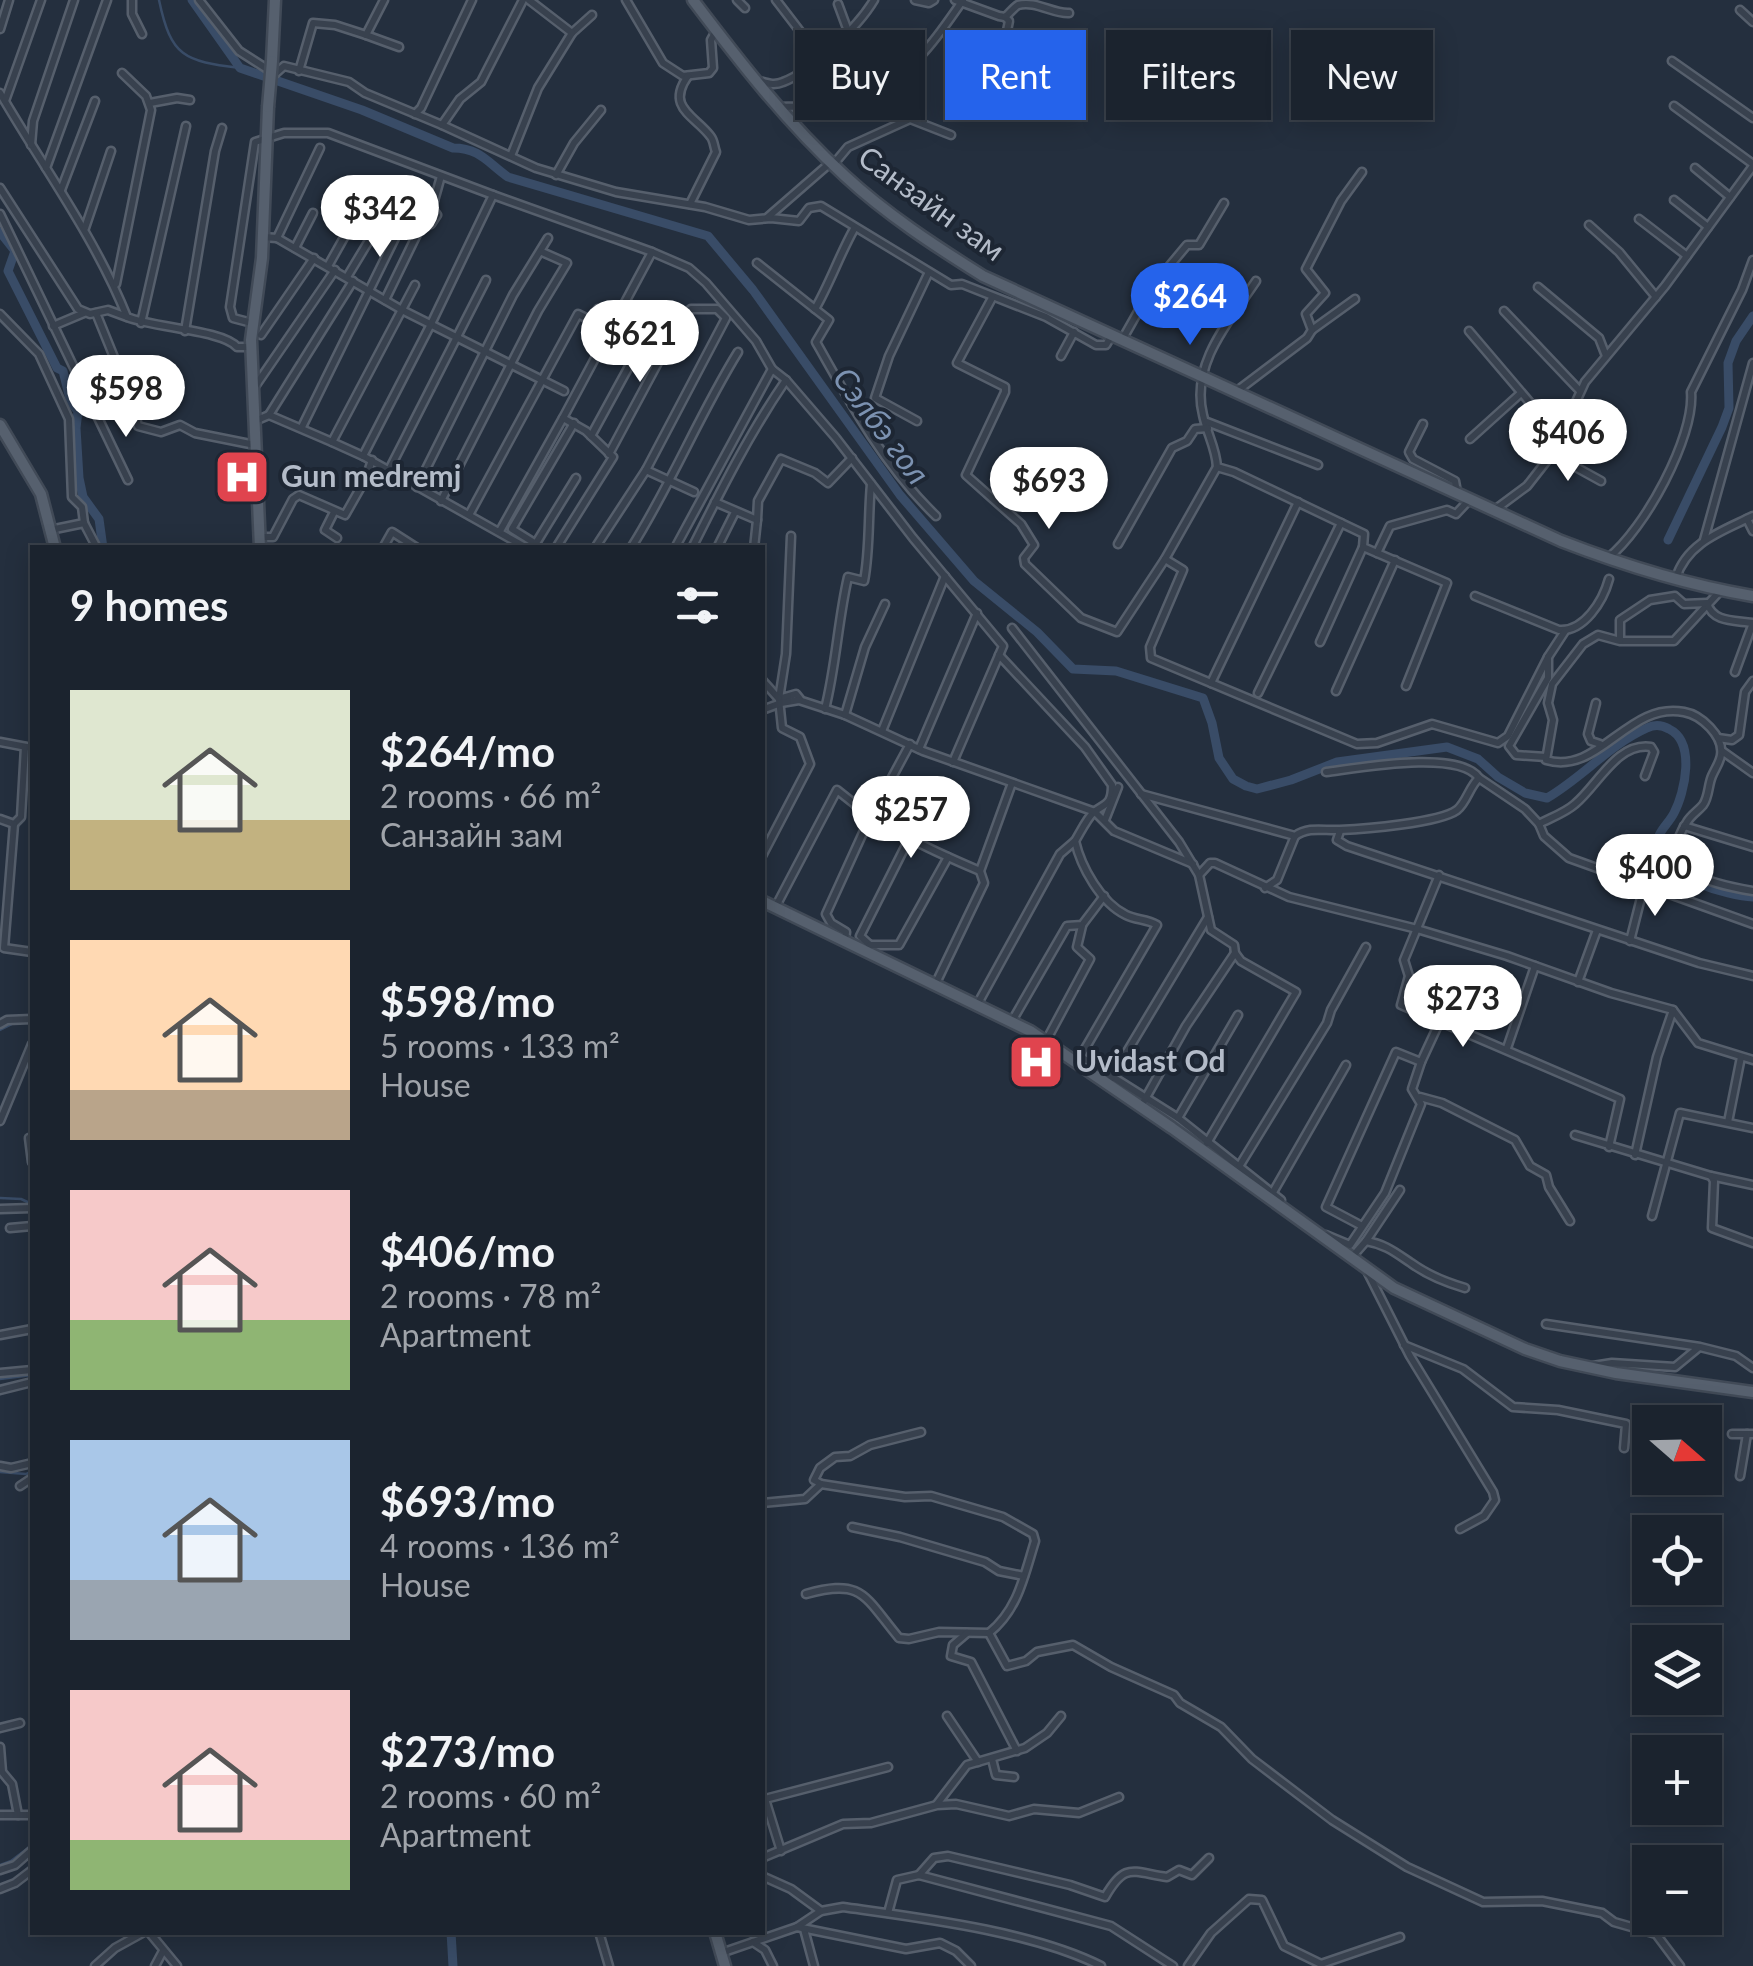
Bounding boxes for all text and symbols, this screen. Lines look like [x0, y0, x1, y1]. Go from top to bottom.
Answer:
chip: Buy [795, 30, 925, 120]
chip: Rent [945, 30, 1086, 120]
chip: Filters [1106, 30, 1271, 120]
chip: New [1291, 30, 1433, 120]
street label: Санзайн зам [852, 137, 1012, 267]
pin: $342 [321, 175, 439, 260]
text: $342 [343, 188, 417, 227]
pin: $264 [1131, 263, 1249, 348]
text: $264 [1153, 276, 1227, 315]
pin: $621 [581, 300, 699, 385]
text: $621 [603, 313, 677, 352]
pin: $598 [67, 355, 185, 440]
water label: Сэлбэ гол [826, 359, 939, 491]
text: $598 [89, 368, 163, 407]
pin: $406 [1509, 399, 1627, 484]
text: $406 [1531, 412, 1605, 451]
hospital icon: Gun medremj [212, 447, 272, 507]
pin: $693 [990, 447, 1108, 532]
place label: Gun medremj [281, 457, 461, 493]
text: $693 [1012, 460, 1086, 499]
icon: filters [670, 578, 725, 633]
text: 9 homes [70, 580, 228, 630]
text: $264/mo [380, 726, 555, 776]
icon: home [150, 730, 270, 850]
text: 2 rooms · 66 m² [380, 776, 601, 815]
pin: $257 [852, 776, 970, 861]
text: $257 [874, 789, 948, 828]
text: Санзайн зам [380, 815, 563, 854]
pin: $400 [1596, 834, 1714, 919]
text: $400 [1618, 847, 1692, 886]
pin: $273 [1404, 965, 1522, 1050]
text: $598/mo [380, 976, 555, 1026]
text: $273 [1426, 978, 1500, 1017]
icon: home [150, 980, 270, 1100]
text: 5 rooms · 133 m² [380, 1026, 620, 1065]
hospital icon: Uvidast Od [1006, 1032, 1066, 1092]
place label: Uvidast Od [1075, 1042, 1226, 1078]
text: House [380, 1065, 471, 1104]
text: $406/mo [380, 1226, 555, 1276]
icon: home [150, 1230, 270, 1350]
text: 2 rooms · 78 m² [380, 1276, 601, 1315]
text: Apartment [380, 1315, 531, 1354]
north arrow [1632, 1405, 1722, 1495]
map controls [1632, 1405, 1722, 1935]
text: $693/mo [380, 1476, 555, 1526]
icon: home [150, 1480, 270, 1600]
button: locate [1632, 1515, 1722, 1605]
text: 4 rooms · 136 m² [380, 1526, 620, 1565]
text: House [380, 1565, 471, 1604]
button: layers [1632, 1625, 1722, 1715]
text: $273/mo [380, 1726, 555, 1776]
icon: home [150, 1730, 270, 1850]
button: + [1632, 1735, 1722, 1825]
text: 2 rooms · 60 m² [380, 1776, 601, 1815]
text: Apartment [380, 1815, 531, 1854]
button: − [1632, 1845, 1722, 1935]

